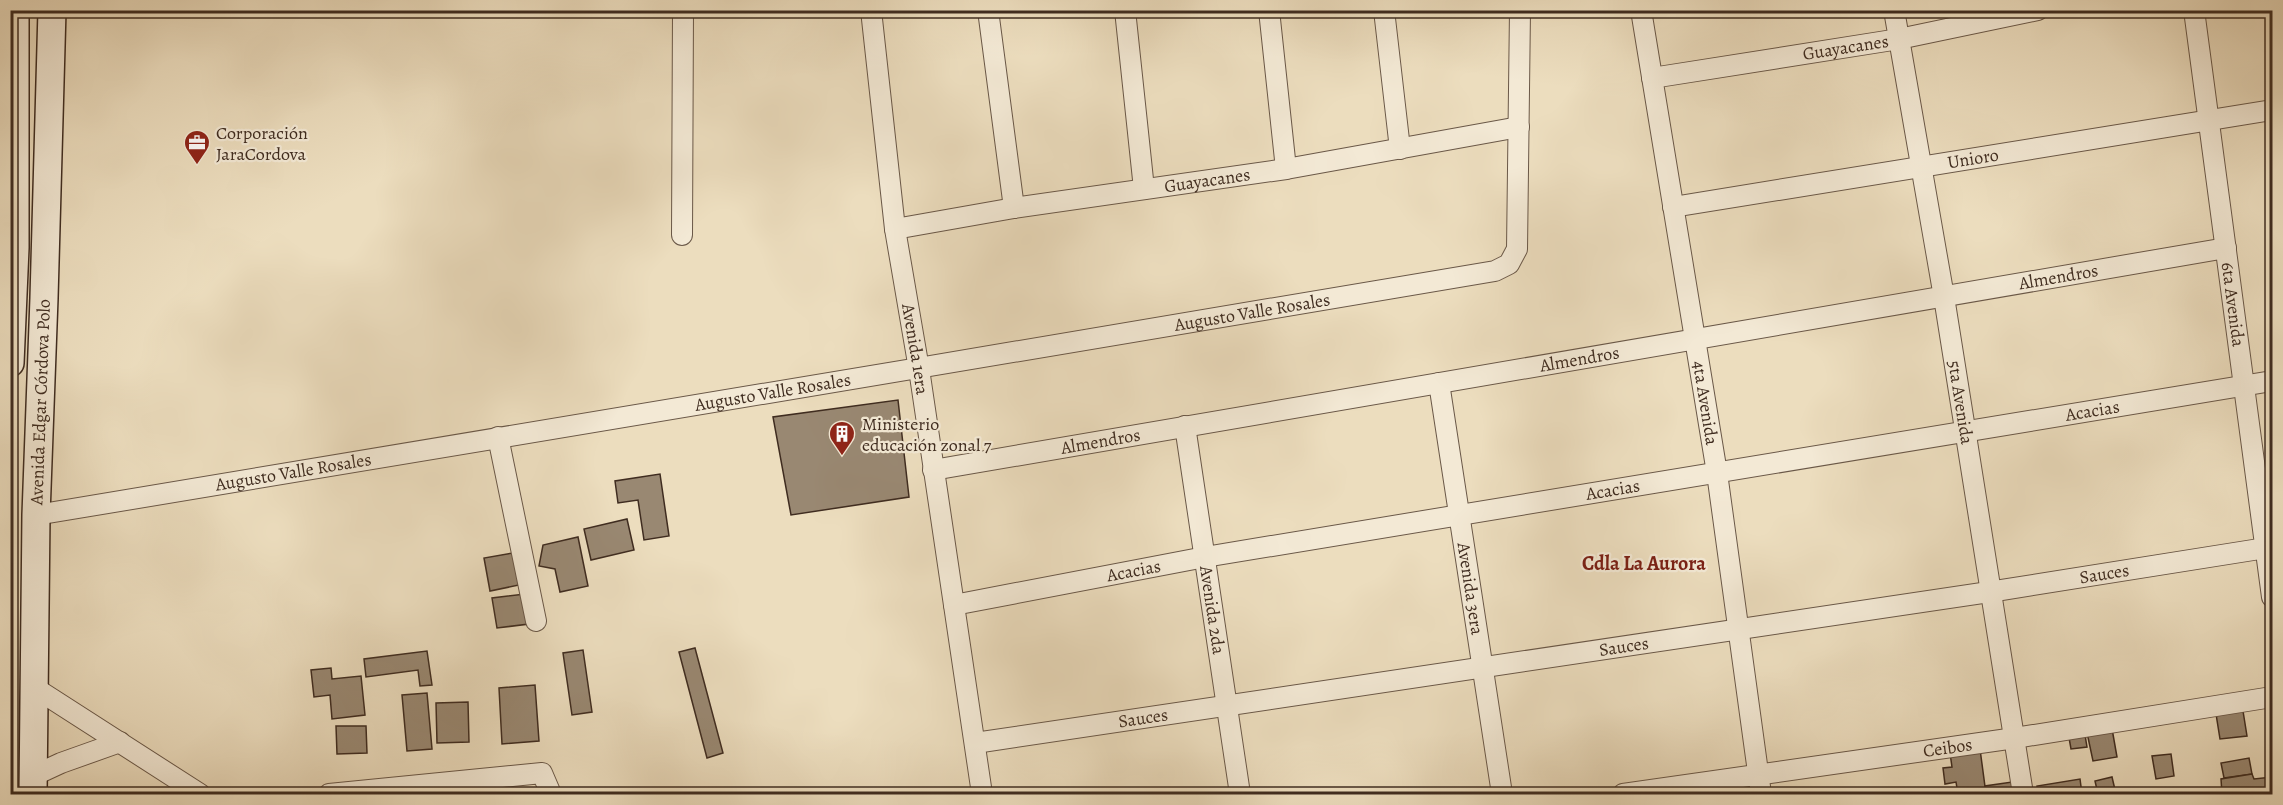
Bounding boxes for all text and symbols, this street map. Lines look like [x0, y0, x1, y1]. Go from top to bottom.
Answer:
street label: Guayacanes [1801, 29, 1890, 66]
place label: Corporación JaraCordova [216, 121, 308, 166]
office icon: Corporación JaraCordova [182, 128, 212, 166]
street label: Unioro [1946, 142, 2000, 174]
street label: Guayacanes [1163, 162, 1252, 198]
street label: Almendros [2016, 258, 2100, 296]
street label: 6ta Avenida [2216, 261, 2251, 349]
street label: Augusto Valle Rosales [1171, 287, 1332, 337]
street label: Avenida Edgar Córdova Polo [24, 299, 56, 507]
street label: Avenida 1era [896, 301, 935, 397]
street label: Almendros [1537, 340, 1621, 378]
street label: 4ta Avenida [1687, 359, 1724, 447]
street label: 5ta Avenida [1942, 359, 1979, 447]
street label: Augusto Valle Rosales [692, 367, 853, 417]
street label: Acacias [2063, 394, 2121, 427]
place label: Ministerio educación zonal 7 [862, 412, 992, 457]
building icon: Ministerio educación zonal 7 [827, 419, 857, 457]
street label: Almendros [1058, 423, 1142, 460]
street label: Augusto Valle Rosales [213, 447, 373, 497]
street label: Acacias [1583, 473, 1642, 506]
street label: Avenida 3era [1451, 540, 1490, 637]
district label: Cdla La Aurora [1582, 550, 1706, 577]
street label: Acacias [1104, 554, 1163, 588]
street label: Sauces [2078, 558, 2131, 589]
street label: Avenida 2da [1194, 563, 1231, 656]
street label: Sauces [1597, 631, 1650, 662]
street label: Sauces [1117, 702, 1170, 734]
street label: Ceibos [1922, 732, 1974, 763]

